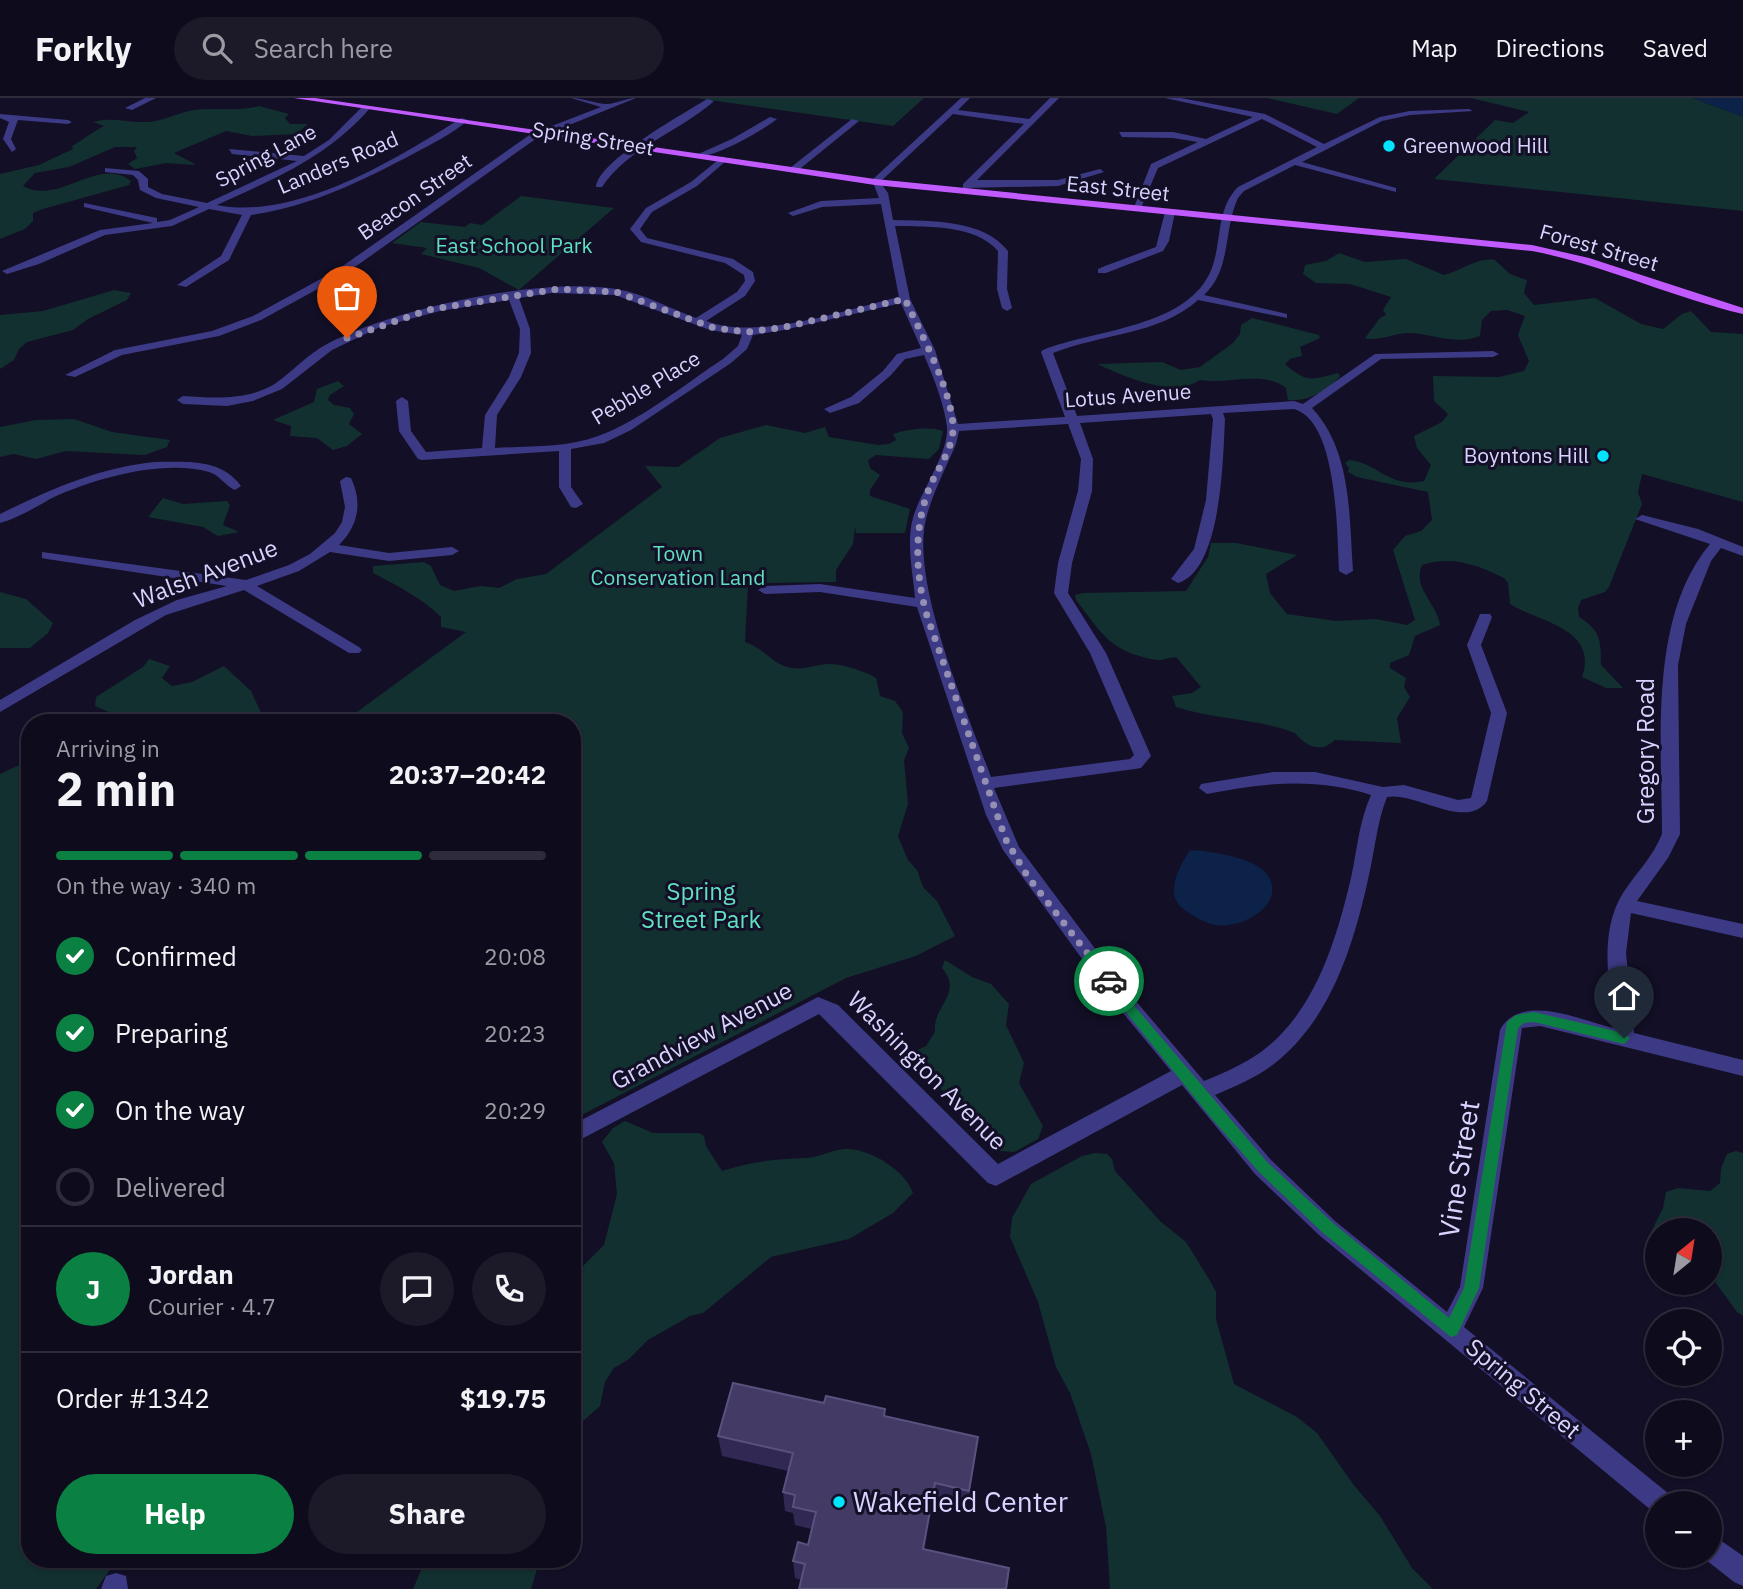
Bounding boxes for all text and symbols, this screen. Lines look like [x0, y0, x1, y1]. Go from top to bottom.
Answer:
search box [174, 17, 664, 80]
text: Forkly [35, 27, 132, 70]
icon: search [198, 29, 236, 67]
text: Search here [254, 31, 393, 65]
text: Map [1411, 32, 1457, 64]
text: Directions [1495, 32, 1605, 64]
text: Saved [1643, 32, 1708, 64]
street label: Spring Street [530, 115, 656, 161]
street label: Spring Lane [210, 117, 321, 193]
street label: Landers Road [273, 124, 402, 200]
place label: Greenwood Hill [1403, 131, 1548, 159]
marker: Greenwood Hill [1381, 138, 1397, 154]
street label: Beacon Street [352, 147, 477, 246]
street label: East Street [1065, 169, 1171, 207]
street label: Forest Street [1537, 217, 1662, 277]
park label: East School Park [435, 231, 593, 259]
pin [317, 266, 377, 338]
icon: bag [328, 277, 366, 315]
street label: Pebble Place [586, 344, 705, 431]
street label: Lotus Avenue [1064, 377, 1192, 413]
place label: Boyntons Hill [1464, 441, 1589, 469]
marker: Boyntons Hill [1595, 448, 1611, 464]
street label: Walsh Avenue [129, 531, 282, 615]
park label: Town Conservation Land [591, 539, 765, 591]
street label: Gregory Road [1629, 678, 1661, 824]
text: Arriving in [56, 733, 160, 763]
text: 20:37–20:42 [389, 757, 546, 791]
text: 2 min [56, 759, 176, 819]
text: On the way · 340 m [56, 870, 256, 900]
park label: Spring Street Park [641, 875, 761, 935]
icon: check [56, 937, 94, 975]
text: Confirmed [115, 939, 237, 973]
text: 20:08 [484, 941, 546, 971]
courier [1074, 946, 1144, 1016]
icon: car [1090, 962, 1128, 1000]
pin [1594, 966, 1654, 1038]
street label: Grandview Avenue [605, 974, 798, 1096]
icon: home [1605, 977, 1643, 1015]
street label: Washington Avenue [841, 984, 1014, 1157]
icon: check [56, 1014, 94, 1052]
text: Preparing [115, 1016, 228, 1050]
text: 20:23 [484, 1018, 546, 1048]
icon: check [56, 1091, 94, 1129]
text: On the way [115, 1093, 245, 1127]
text: 20:29 [484, 1095, 546, 1125]
street label: Vine Street [1429, 1098, 1488, 1240]
text: Delivered [115, 1170, 226, 1204]
north arrow [1645, 1218, 1722, 1295]
map controls [1645, 1218, 1722, 1568]
button: chat [380, 1252, 454, 1326]
button: phone [472, 1252, 546, 1326]
text: Jordan [148, 1257, 234, 1291]
text: J [86, 1272, 100, 1306]
text: Courier · 4.7 [148, 1291, 276, 1321]
button: locate [1645, 1309, 1722, 1386]
street label: Spring Street [1460, 1331, 1588, 1446]
text: Order #1342 [56, 1381, 210, 1415]
text: $19.75 [460, 1381, 546, 1415]
button: + [1645, 1400, 1722, 1477]
button: Help [56, 1474, 294, 1554]
button: Share [308, 1474, 546, 1554]
place label: Wakefield Center [853, 1483, 1068, 1520]
button: − [1645, 1491, 1722, 1568]
marker: Wakefield Center [831, 1494, 847, 1510]

